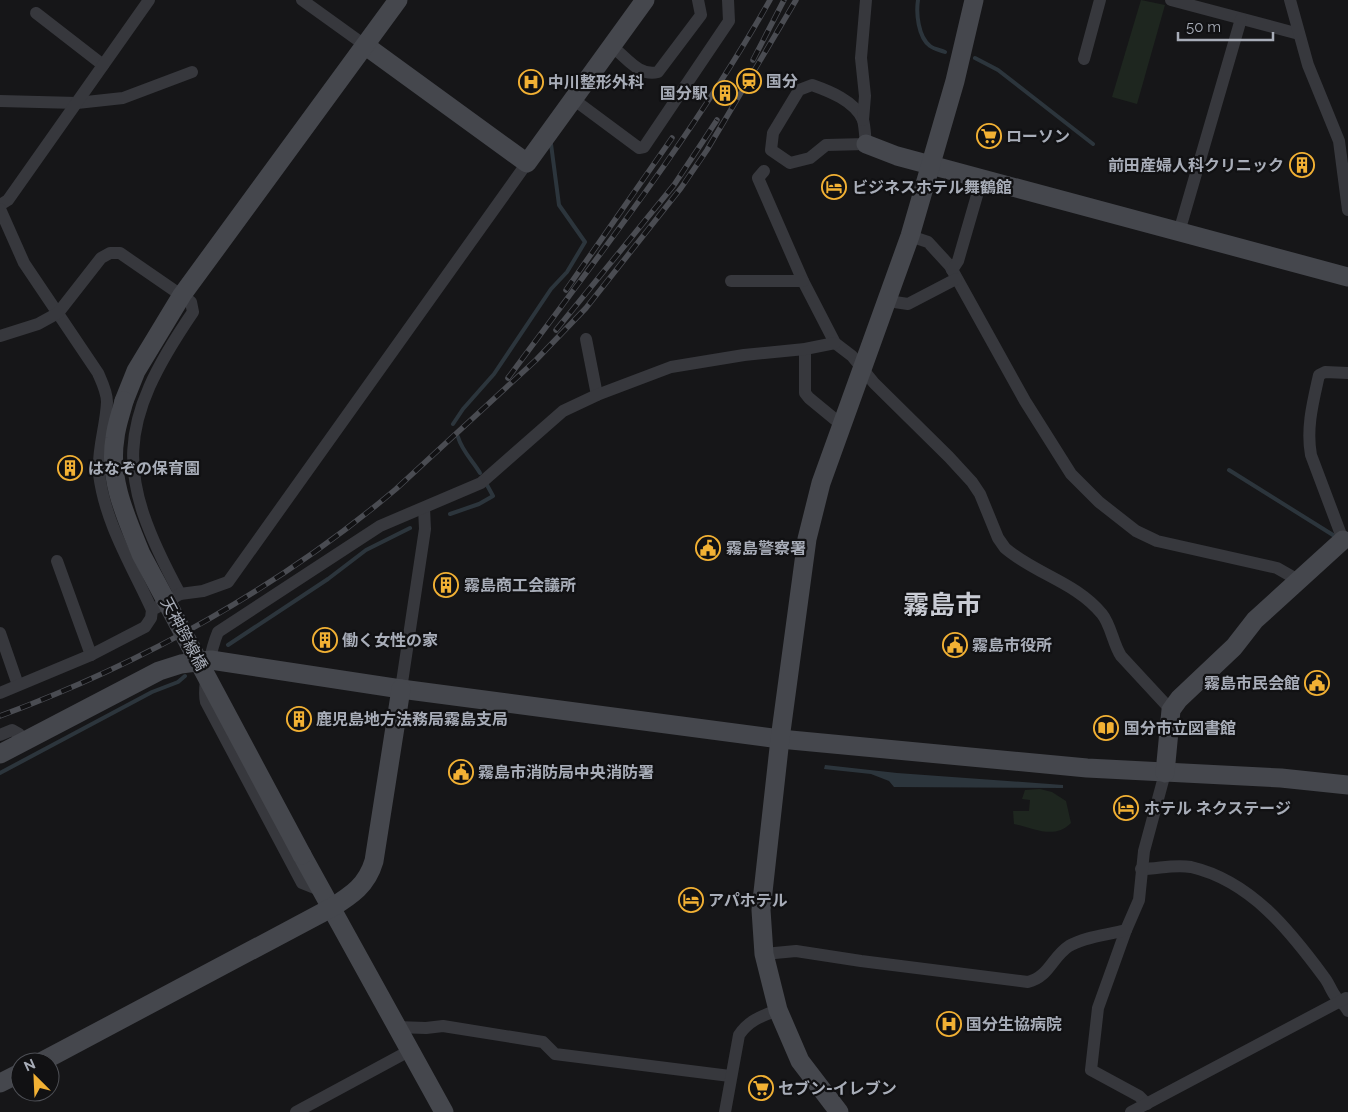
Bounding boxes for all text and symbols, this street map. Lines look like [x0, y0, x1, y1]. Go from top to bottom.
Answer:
scale bar [1178, 10, 1273, 42]
text: 50 m [1186, 18, 1221, 36]
station icon: 国分 [736, 68, 762, 94]
hospital icon: 中川整形外科 [518, 69, 544, 95]
place label: 国分 [766, 72, 798, 91]
place label: 中川整形外科 [548, 73, 644, 92]
building icon: 国分駅 [712, 80, 738, 106]
place label: 国分駅 [660, 84, 708, 103]
supermarket icon: ローソン [976, 123, 1002, 149]
place label: ローソン [1006, 127, 1070, 146]
building icon: 前田産婦人科クリニック [1289, 152, 1315, 178]
place label: 前田産婦人科クリニック [1108, 156, 1284, 175]
hotel icon: ビジネスホテル舞鶴館 [821, 174, 847, 200]
place label: ビジネスホテル舞鶴館 [852, 178, 1012, 197]
building icon: はなぞの保育園 [57, 455, 83, 481]
place label: はなぞの保育園 [88, 459, 200, 478]
public building icon: 霧島警察署 [695, 535, 721, 561]
place label: 霧島警察署 [726, 539, 806, 558]
building icon: 霧島商工会議所 [433, 572, 459, 598]
place label: 霧島商工会議所 [464, 576, 576, 595]
district label: 霧島市 [903, 590, 981, 620]
street label: 天神跨線橋 [157, 594, 211, 674]
building icon: 働く女性の家 [312, 627, 338, 653]
place label: 働く女性の家 [342, 631, 438, 650]
public building icon: 霧島市役所 [942, 632, 968, 658]
place label: 霧島市役所 [972, 636, 1052, 655]
public building icon: 霧島市民会館 [1304, 670, 1330, 696]
place label: 霧島市民会館 [1204, 674, 1300, 693]
building icon: 鹿児島地方法務局霧島支局 [286, 706, 312, 732]
place label: 鹿児島地方法務局霧島支局 [316, 710, 508, 729]
library icon: 国分市立図書館 [1093, 715, 1119, 741]
place label: 国分市立図書館 [1124, 719, 1236, 738]
public building icon: 霧島市消防局中央消防署 [448, 759, 474, 785]
place label: 霧島市消防局中央消防署 [478, 763, 654, 782]
hotel icon: ホテル ネクステージ [1113, 795, 1139, 821]
place label: ホテル ネクステージ [1144, 799, 1291, 818]
hotel icon: アパホテル [678, 887, 704, 913]
place label: アパホテル [708, 891, 788, 910]
hospital icon: 国分生協病院 [936, 1011, 962, 1037]
place label: 国分生協病院 [966, 1015, 1062, 1034]
north arrow [10, 1052, 60, 1102]
text: N [22, 1056, 38, 1075]
supermarket icon: セブン-イレブン [748, 1075, 774, 1101]
place label: セブン-イレブン [778, 1079, 897, 1098]

